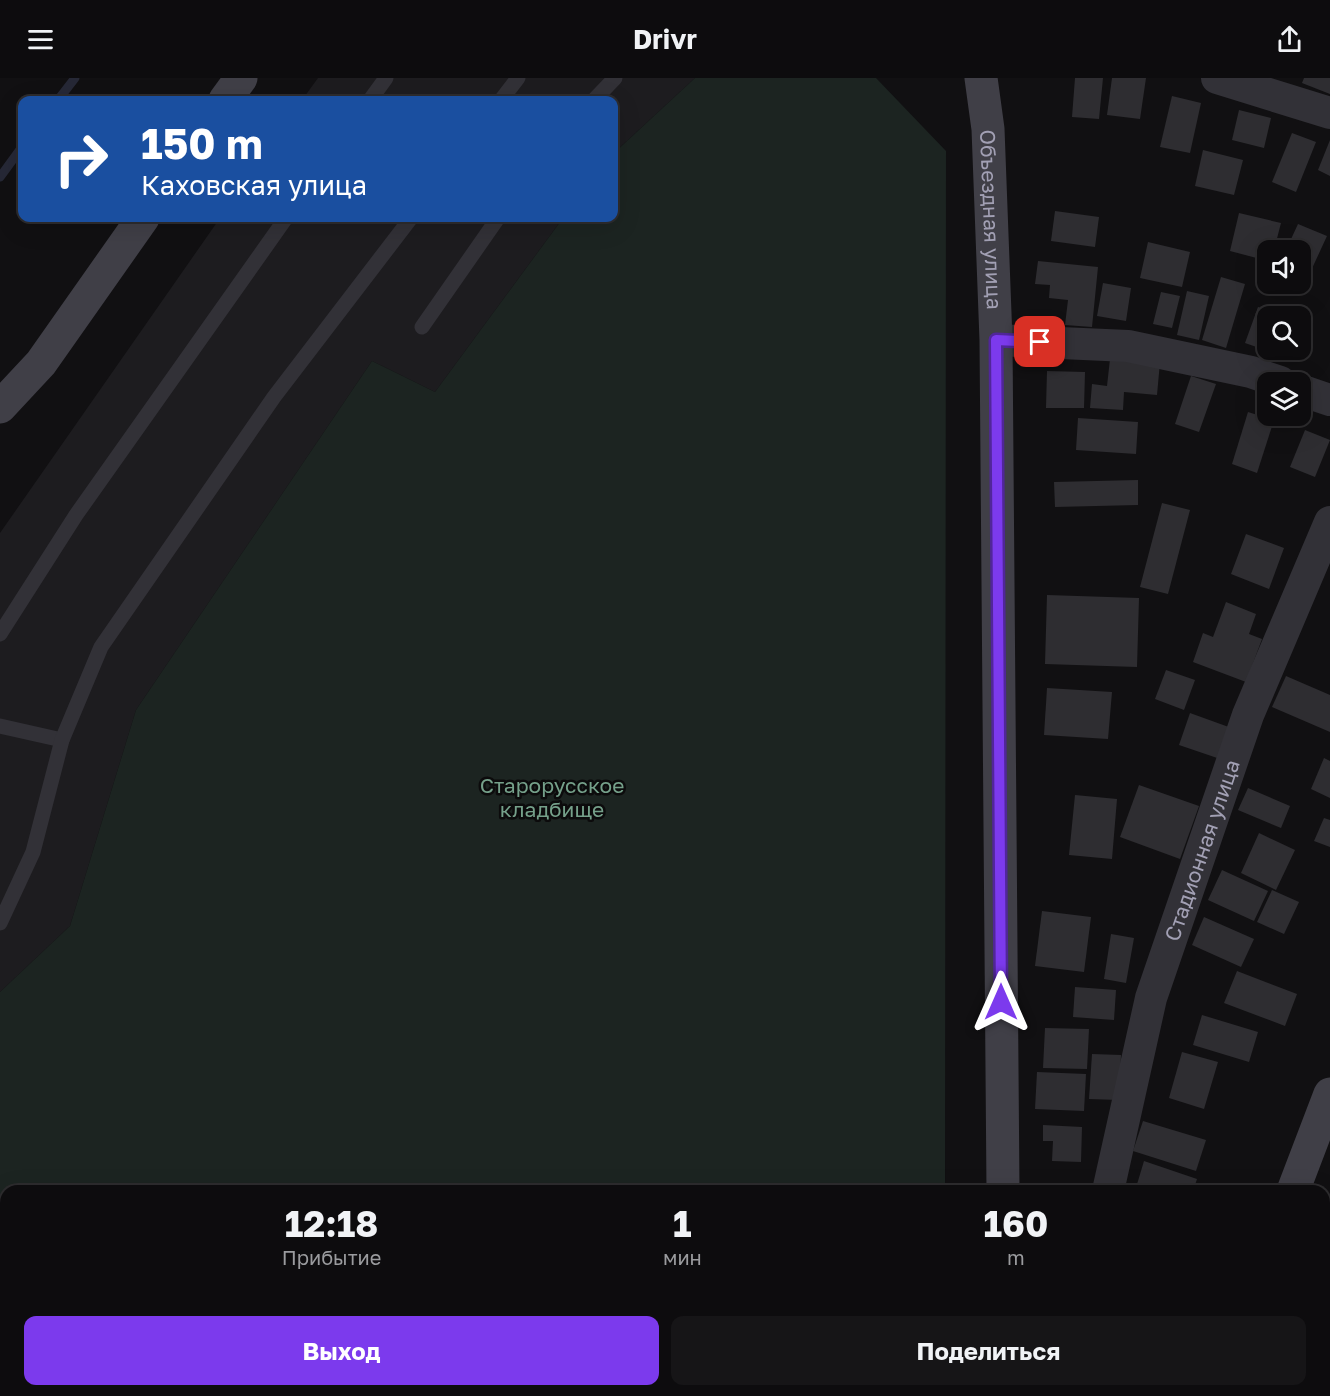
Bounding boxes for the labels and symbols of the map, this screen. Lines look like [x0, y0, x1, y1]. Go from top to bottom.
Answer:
street label: Объездная улица [975, 129, 1008, 310]
pin [1014, 316, 1065, 367]
street label: Стадионная улица [1158, 756, 1245, 944]
park label: Старорусское кладбище [480, 772, 624, 822]
position arrow [969, 970, 1033, 1034]

